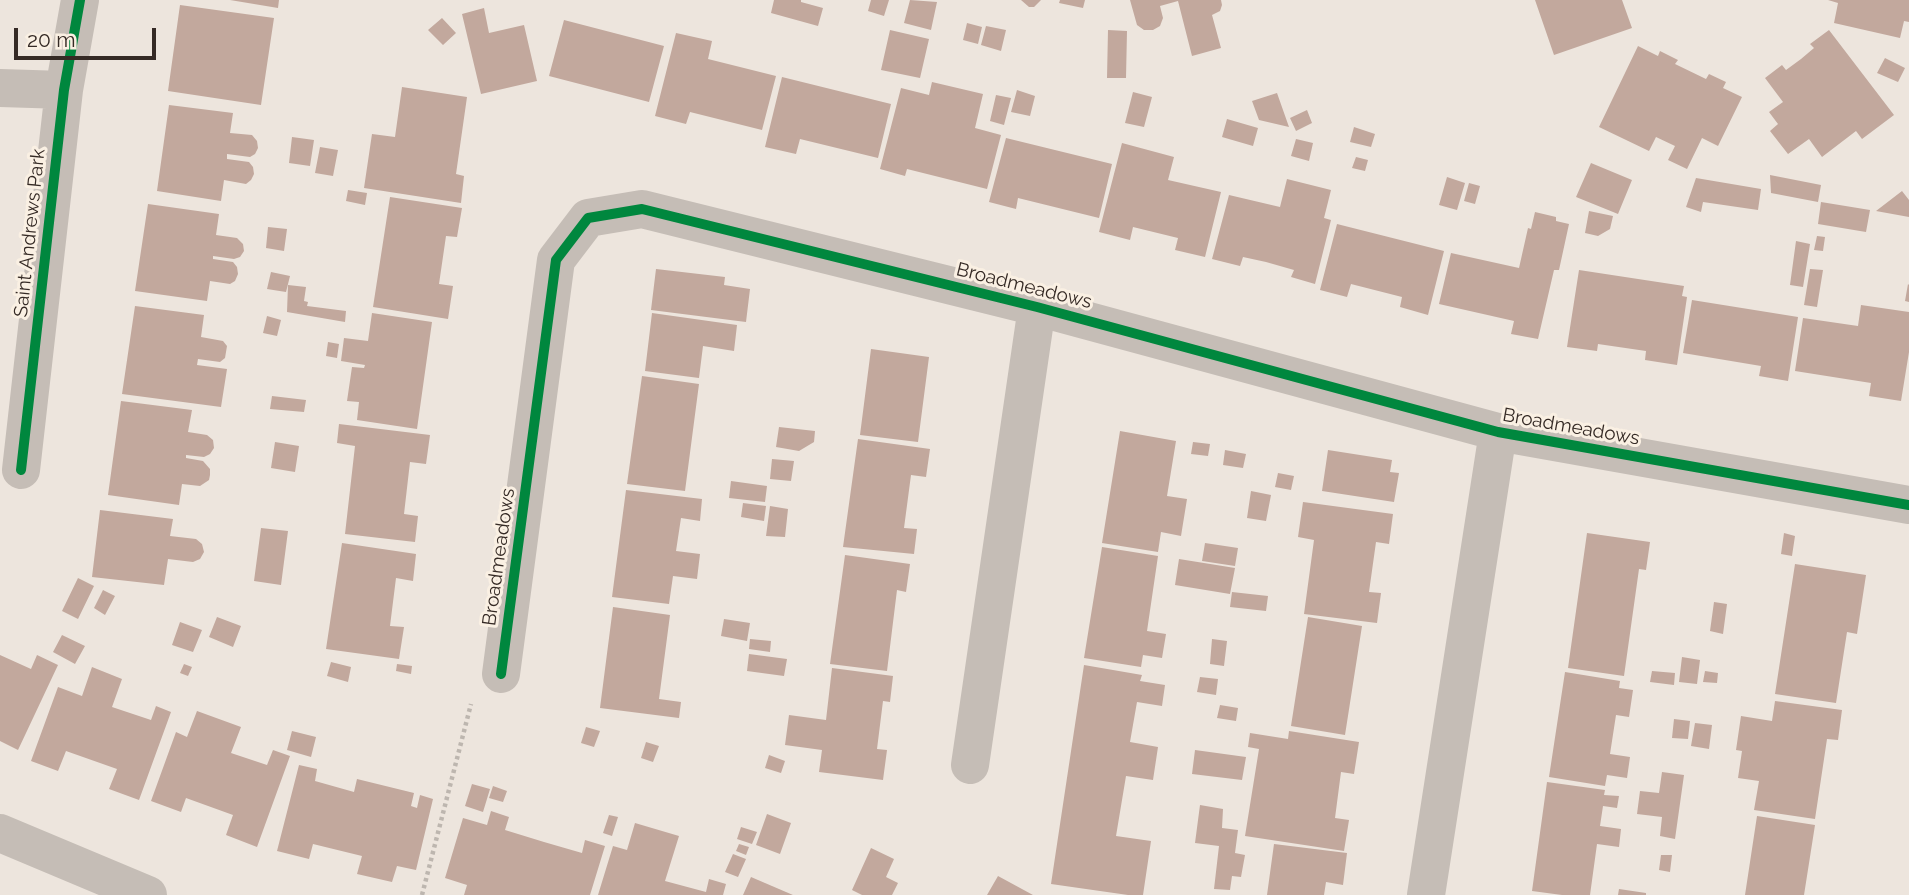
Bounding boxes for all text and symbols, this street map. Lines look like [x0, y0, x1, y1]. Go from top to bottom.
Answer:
scale bar [18, 14, 159, 58]
text: 20 m [27, 27, 75, 52]
street label: Saint Andrews Park [10, 148, 50, 318]
street label: Broadmeadows [954, 258, 1094, 314]
street label: Broadmeadows [1501, 404, 1641, 450]
street label: Broadmeadows [478, 487, 520, 627]

